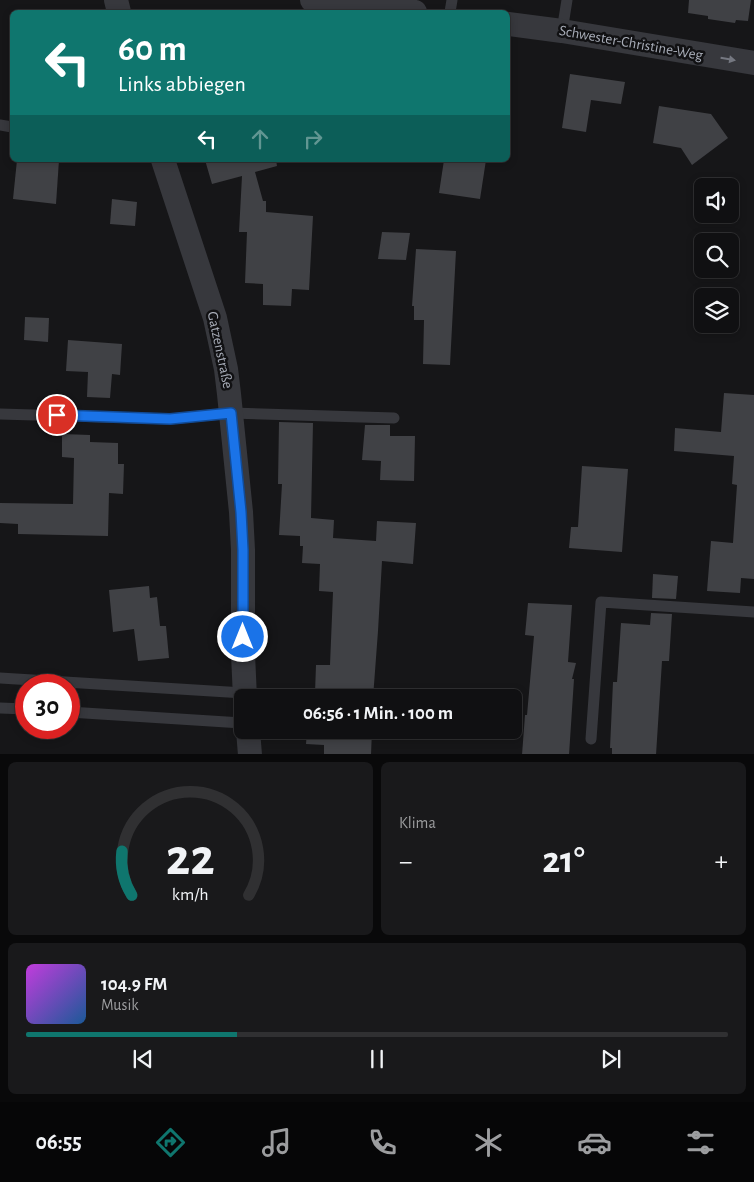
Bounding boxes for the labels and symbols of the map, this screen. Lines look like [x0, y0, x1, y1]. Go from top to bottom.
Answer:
street label: Schwester-Christine-Weg [558, 23, 705, 63]
one-way arrow [721, 55, 737, 63]
street label: Gatzenstraße [205, 310, 235, 390]
pin [36, 394, 78, 436]
position arrow [216, 610, 268, 662]
speed limit sign: 30 [15, 674, 80, 739]

